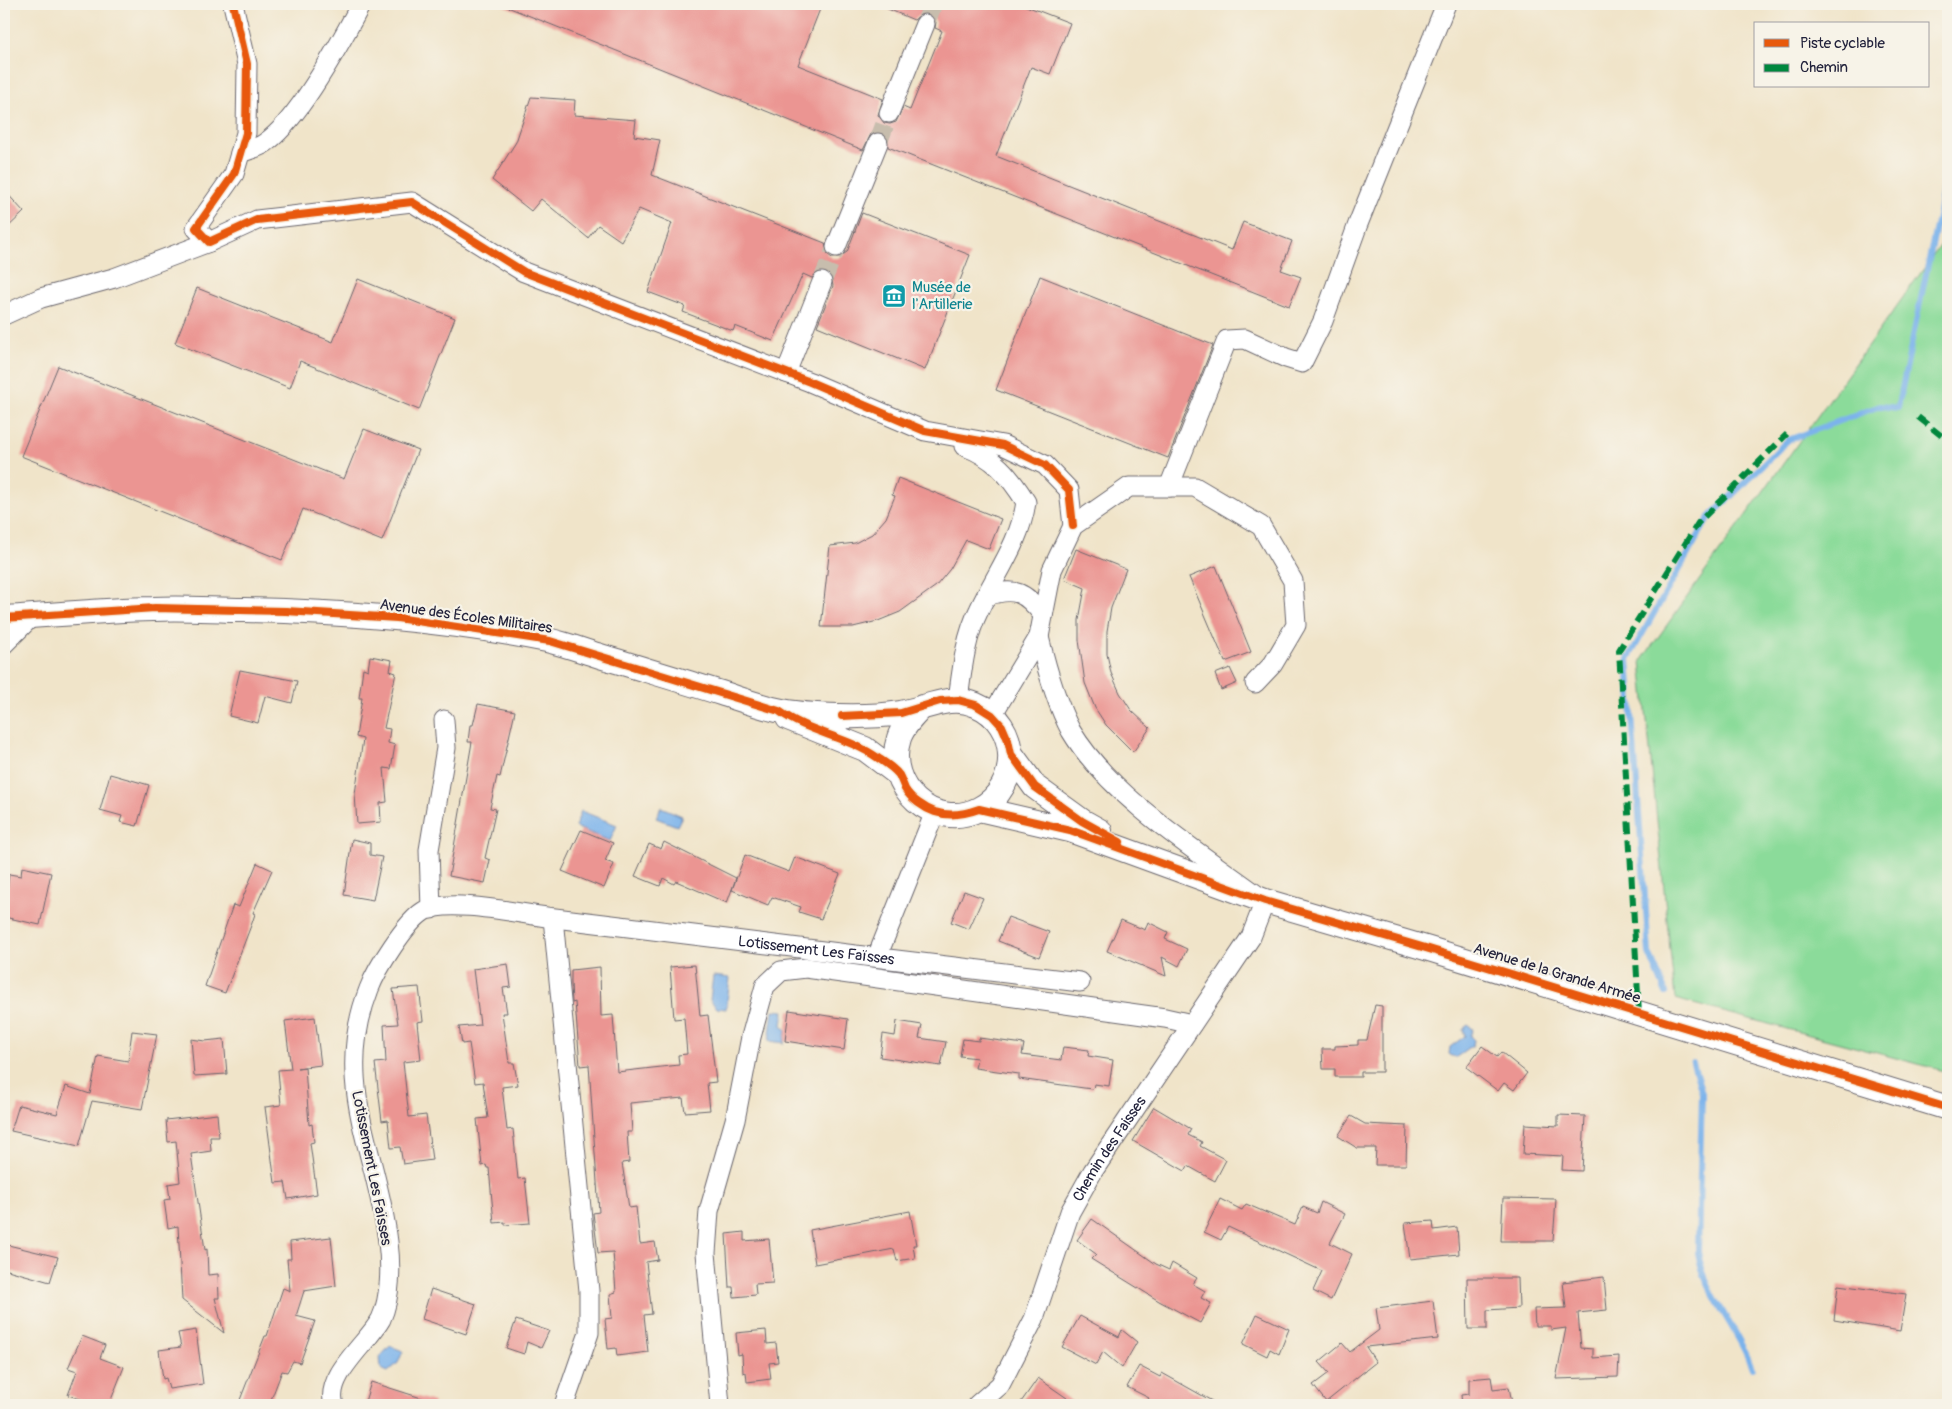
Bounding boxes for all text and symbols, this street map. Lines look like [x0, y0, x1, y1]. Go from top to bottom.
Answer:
legend [1754, 22, 1930, 88]
text: Piste cyclable [1800, 34, 1885, 53]
text: Chemin [1800, 58, 1848, 77]
place label: Musée de l'Artillerie [912, 278, 973, 314]
museum icon: Musée de l'Artillerie [881, 283, 907, 309]
street label: Avenue des Écoles Militaires [379, 595, 554, 638]
street label: Lotissement Les Faïsses [737, 932, 896, 969]
street label: Avenue de la Grande Armée [1471, 939, 1643, 1008]
street label: Lotissement Les Faïsses [347, 1089, 396, 1247]
street label: Chemin des Faisses [1069, 1093, 1151, 1205]

